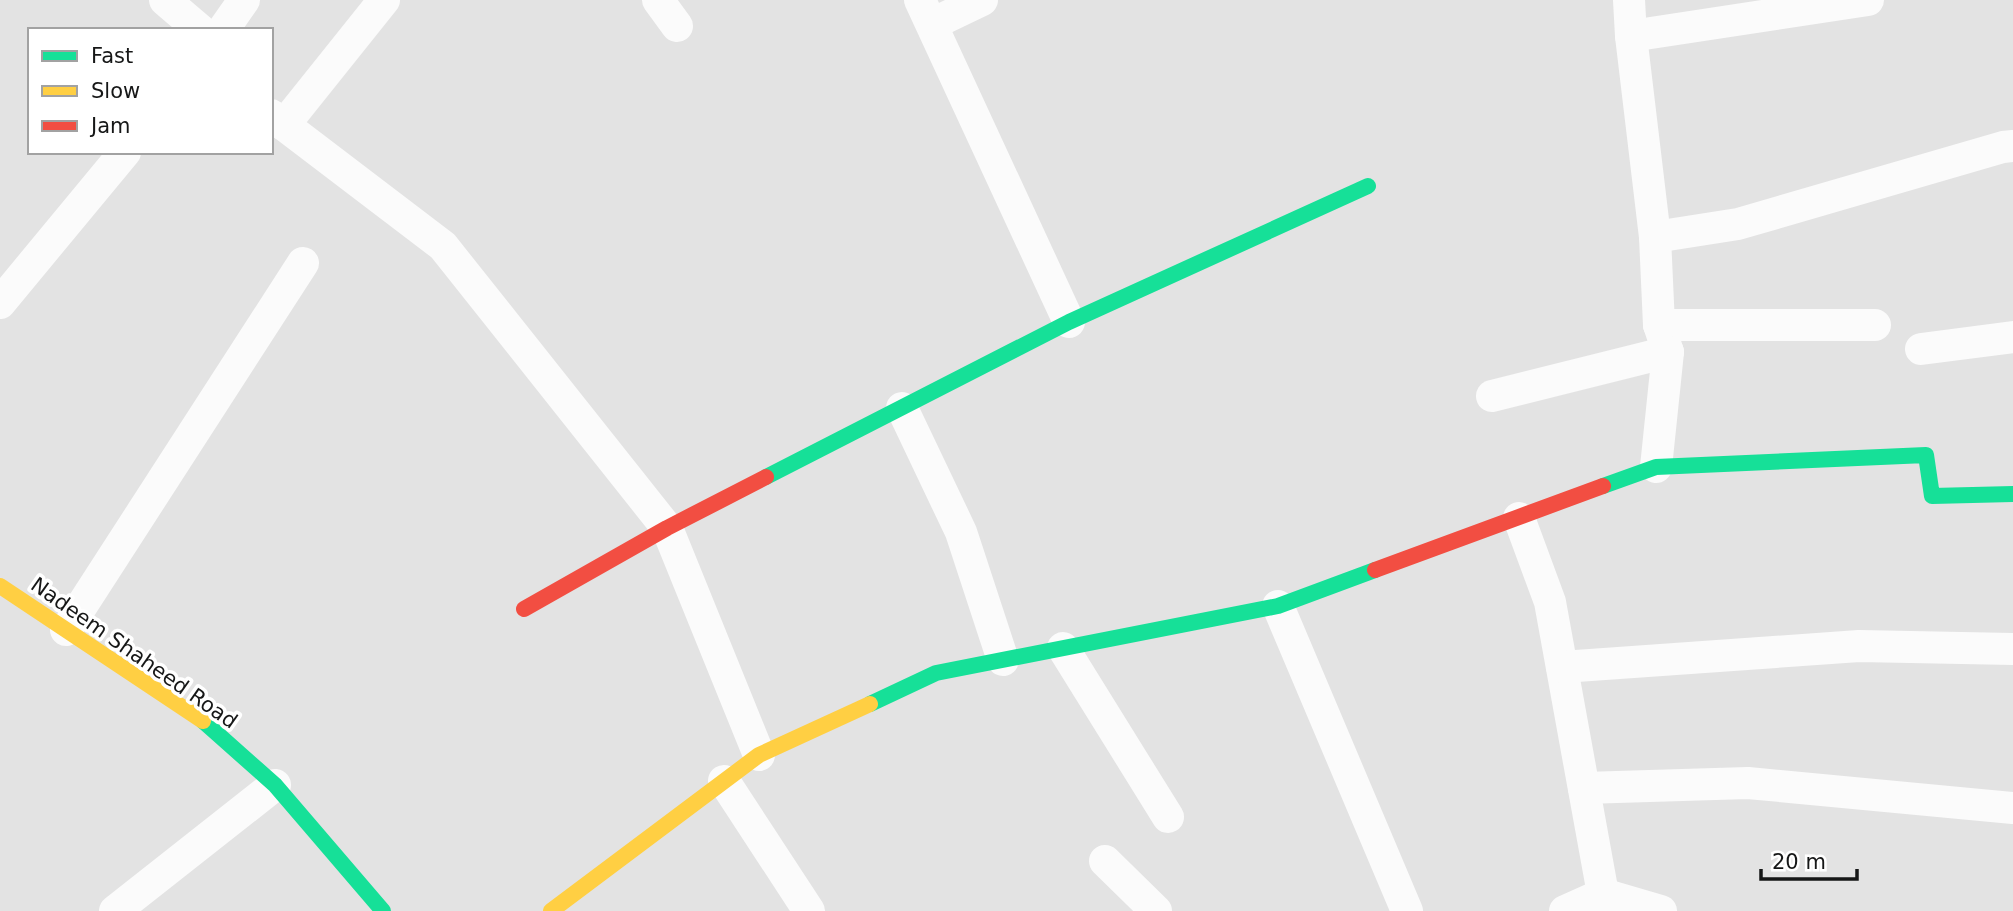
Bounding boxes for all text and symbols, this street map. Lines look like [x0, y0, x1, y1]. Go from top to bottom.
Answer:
legend [28, 28, 273, 154]
text: Fast [91, 44, 133, 68]
text: Slow [91, 79, 140, 103]
text: Jam [89, 114, 131, 138]
street label: Nadeem Shaheed Road [26, 573, 242, 733]
scale bar [1761, 838, 1857, 882]
text: 20 m [1772, 850, 1826, 874]

